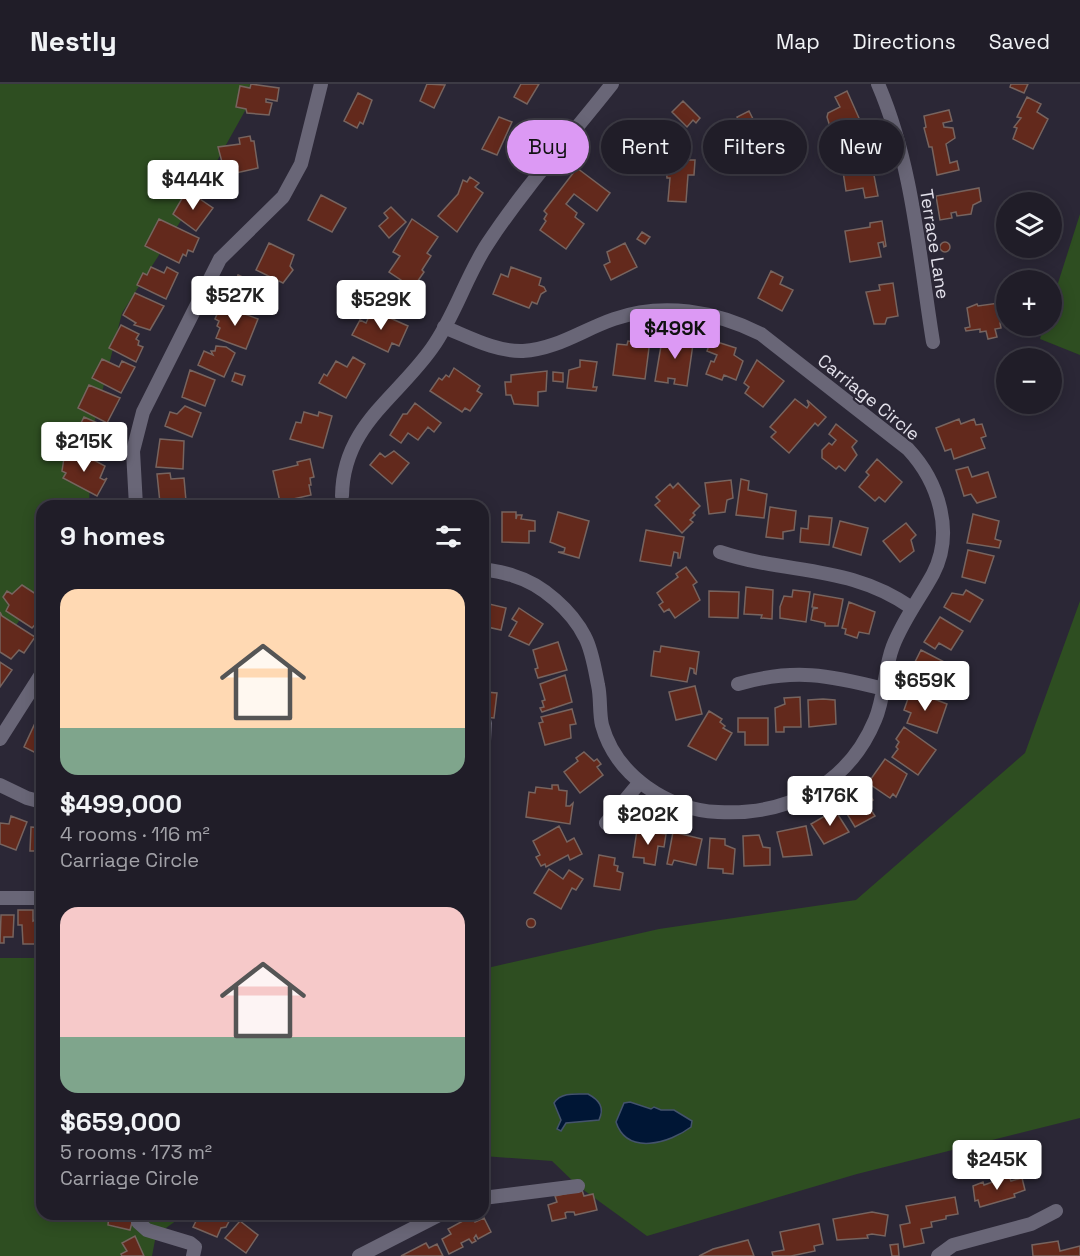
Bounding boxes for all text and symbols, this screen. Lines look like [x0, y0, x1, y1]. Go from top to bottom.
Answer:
text: Nestly [30, 23, 117, 59]
text: Map [776, 28, 820, 55]
text: Directions [853, 28, 956, 55]
text: Saved [989, 28, 1050, 55]
chip: Buy [507, 120, 589, 174]
chip: Rent [601, 120, 691, 174]
chip: Filters [703, 120, 807, 174]
chip: New [819, 120, 904, 174]
pin: $444K [151, 160, 235, 211]
text: $444K [162, 166, 224, 192]
street label: Terrace Lane [915, 188, 955, 300]
map controls [996, 192, 1062, 414]
button: layers [996, 192, 1062, 258]
button: + [996, 270, 1062, 336]
pin: $527K [193, 276, 277, 327]
pin: $529K [339, 280, 423, 331]
text: $527K [205, 282, 265, 308]
text: $529K [351, 286, 411, 312]
pin: $499K [633, 309, 717, 360]
text: $499K [644, 315, 706, 341]
button: − [996, 348, 1062, 414]
street label: Carriage Circle [813, 349, 925, 445]
pin: $215K [42, 422, 126, 473]
text: $215K [55, 428, 113, 454]
text: 9 homes [60, 519, 165, 553]
icon: filters [432, 520, 465, 553]
icon: home [209, 628, 317, 736]
pin: $659K [883, 661, 967, 712]
text: $659K [894, 667, 956, 693]
pin: $176K [788, 776, 872, 827]
text: $176K [801, 782, 859, 808]
text: $499,000 [60, 787, 182, 821]
pin: $202K [606, 795, 690, 846]
text: $202K [617, 801, 679, 827]
text: 4 rooms · 116 m² [60, 821, 210, 847]
text: Carriage Circle [60, 847, 199, 873]
icon: home [209, 946, 317, 1054]
text: $659,000 [60, 1105, 181, 1139]
text: 5 rooms · 173 m² [60, 1139, 212, 1165]
pin: $245K [955, 1140, 1039, 1191]
text: $245K [967, 1146, 1027, 1172]
text: Carriage Circle [60, 1165, 199, 1191]

